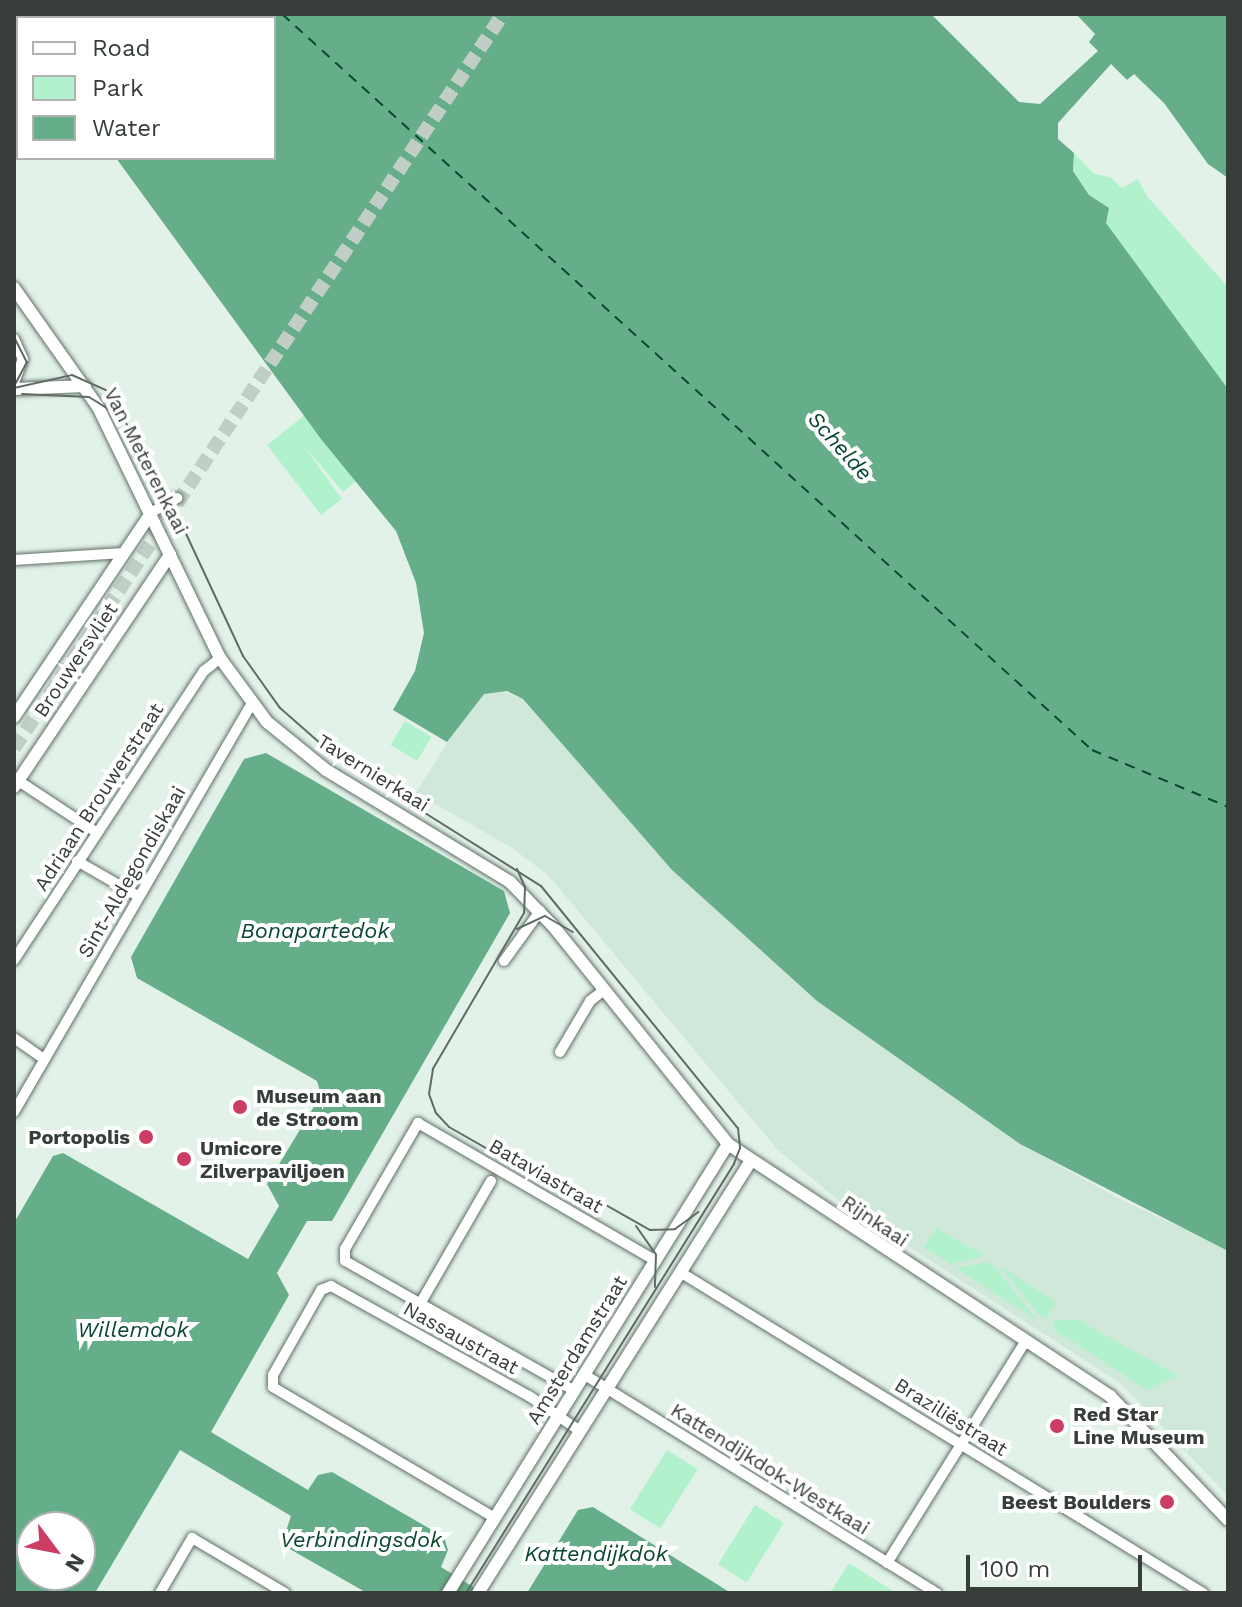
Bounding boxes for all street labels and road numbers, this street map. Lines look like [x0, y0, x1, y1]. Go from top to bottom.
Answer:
street label: Van Meterenkaai [99, 384, 193, 538]
street label: Brouwersvliet [29, 598, 123, 722]
street label: Adriaan Brouwerstraat [29, 699, 169, 895]
street label: Tavernierkaai [313, 729, 433, 817]
street label: Sint-Aldegondiskaai [73, 782, 191, 962]
street label: Bataviastraat [485, 1134, 607, 1218]
street label: Rijnkaai [837, 1190, 913, 1252]
street label: Amsterdamstraat [522, 1271, 632, 1429]
street label: Nassaustraat [399, 1296, 523, 1380]
street label: Braziliëstraat [890, 1373, 1012, 1461]
street label: Kattendijkdok-Westkaai [666, 1398, 874, 1540]

